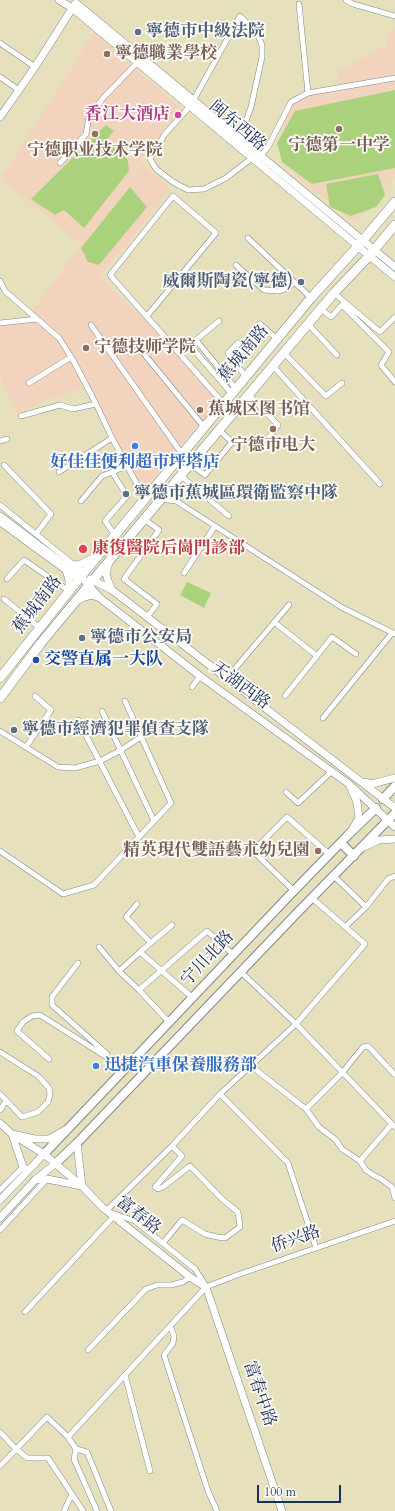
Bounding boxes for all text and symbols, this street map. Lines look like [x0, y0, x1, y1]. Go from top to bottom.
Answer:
place label: 寧德市中級法院 [146, 22, 265, 42]
marker: 寧德市中級法院 [133, 27, 143, 37]
place label: 寧德職業學校 [115, 44, 217, 64]
marker: 寧德職業學校 [102, 49, 112, 59]
street label: 闽东西路 [204, 96, 270, 156]
place label: 香江大酒店 [85, 105, 170, 125]
marker: 香江大酒店 [173, 110, 183, 120]
marker: 宁德第一中学 [334, 124, 344, 134]
marker: 宁德职业技术学院 [90, 129, 100, 139]
place label: 宁德第一中学 [288, 136, 390, 156]
place label: 宁德职业技术学院 [27, 141, 163, 161]
place label: 威爾斯陶瓷(寧德) [162, 272, 293, 292]
marker: 威爾斯陶瓷(寧德) [296, 277, 306, 287]
street label: 蕉城南路 [214, 321, 274, 387]
place label: 宁德技师学院 [94, 338, 196, 358]
marker: 宁德技师学院 [81, 343, 91, 353]
place label: 蕉城区图书馆 [208, 400, 310, 420]
marker: 蕉城区图书馆 [195, 405, 205, 415]
marker: 宁德市电大 [268, 424, 278, 434]
place label: 宁德市电大 [231, 436, 315, 456]
marker: 好佳佳便利超市坪塔店 [130, 441, 140, 451]
place label: 好佳佳便利超市坪塔店 [50, 453, 220, 473]
place label: 寧德市蕉城區環衛監察中隊 [134, 484, 338, 504]
marker: 寧德市蕉城區環衛監察中隊 [121, 489, 131, 499]
place label: 康復醫院后崗門診部 [92, 539, 245, 559]
marker: 康復醫院后崗門診部 [77, 543, 89, 555]
street label: 蕉城南路 [9, 572, 67, 638]
place label: 寧德市公安局 [90, 628, 192, 648]
marker: 寧德市公安局 [77, 633, 87, 643]
place label: 交警直属一大队 [44, 650, 163, 670]
marker: 交警直属一大队 [31, 655, 41, 665]
street label: 天湖西路 [206, 658, 274, 714]
place label: 寧德市經濟犯罪偵查支隊 [22, 720, 209, 740]
marker: 寧德市經濟犯罪偵查支隊 [9, 725, 19, 735]
place label: 精英現代雙語藝朮幼兒園 [123, 841, 310, 861]
marker: 精英現代雙語藝朮幼兒園 [313, 846, 323, 856]
street label: 宁川北路 [177, 927, 239, 991]
place label: 迅捷汽車保養服務部 [104, 1056, 257, 1076]
marker: 迅捷汽車保養服務部 [91, 1061, 101, 1071]
street label: 富春路 [112, 1192, 164, 1240]
street label: 侨兴路 [269, 1222, 323, 1258]
street label: 富春中路 [238, 1359, 280, 1429]
scale bar [259, 1477, 343, 1503]
text: 100 m [264, 1484, 296, 1500]

